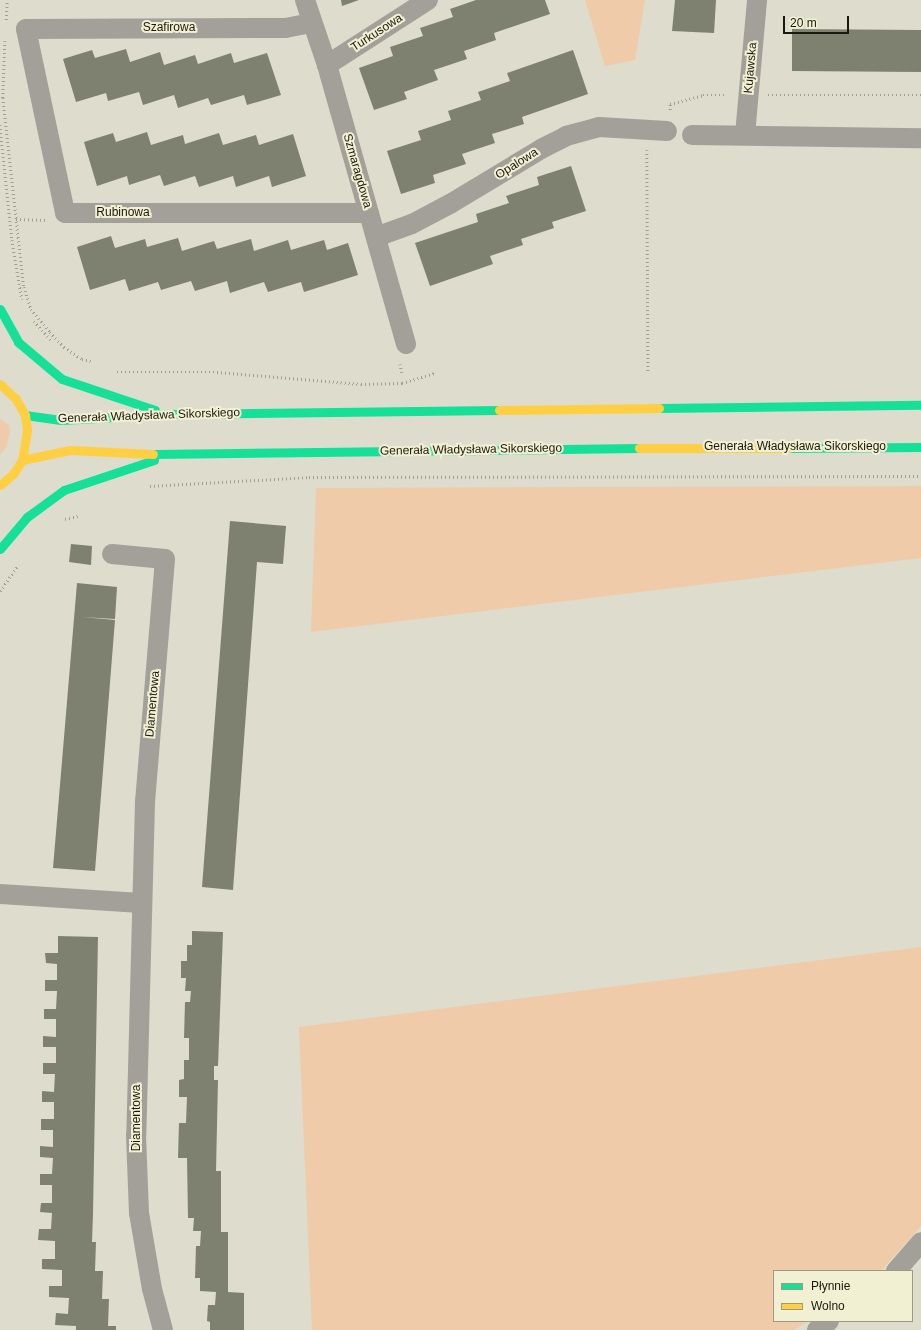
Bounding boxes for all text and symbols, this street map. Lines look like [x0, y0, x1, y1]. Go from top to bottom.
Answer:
scale bar [785, 8, 851, 34]
street label: Turkusowa [349, 11, 405, 55]
text: 20 m [790, 16, 817, 30]
street label: Szafirowa [143, 21, 195, 35]
street label: Kujawska [742, 42, 760, 94]
street label: Szmaragdowa [340, 132, 374, 210]
street label: Opalowa [493, 145, 541, 183]
street label: Rubinowa [96, 206, 150, 220]
street label: Generała Władysława Sikorskiego [58, 406, 240, 426]
street label: Generała Władysława Sikorskiego [704, 440, 886, 454]
street label: Generała Władysława Sikorskiego [380, 441, 562, 459]
street label: Diamentowa [143, 670, 163, 738]
street label: Diamentowa [130, 1085, 144, 1151]
legend [773, 1270, 913, 1322]
text: Płynnie [811, 1279, 850, 1293]
text: Wolno [811, 1299, 845, 1313]

